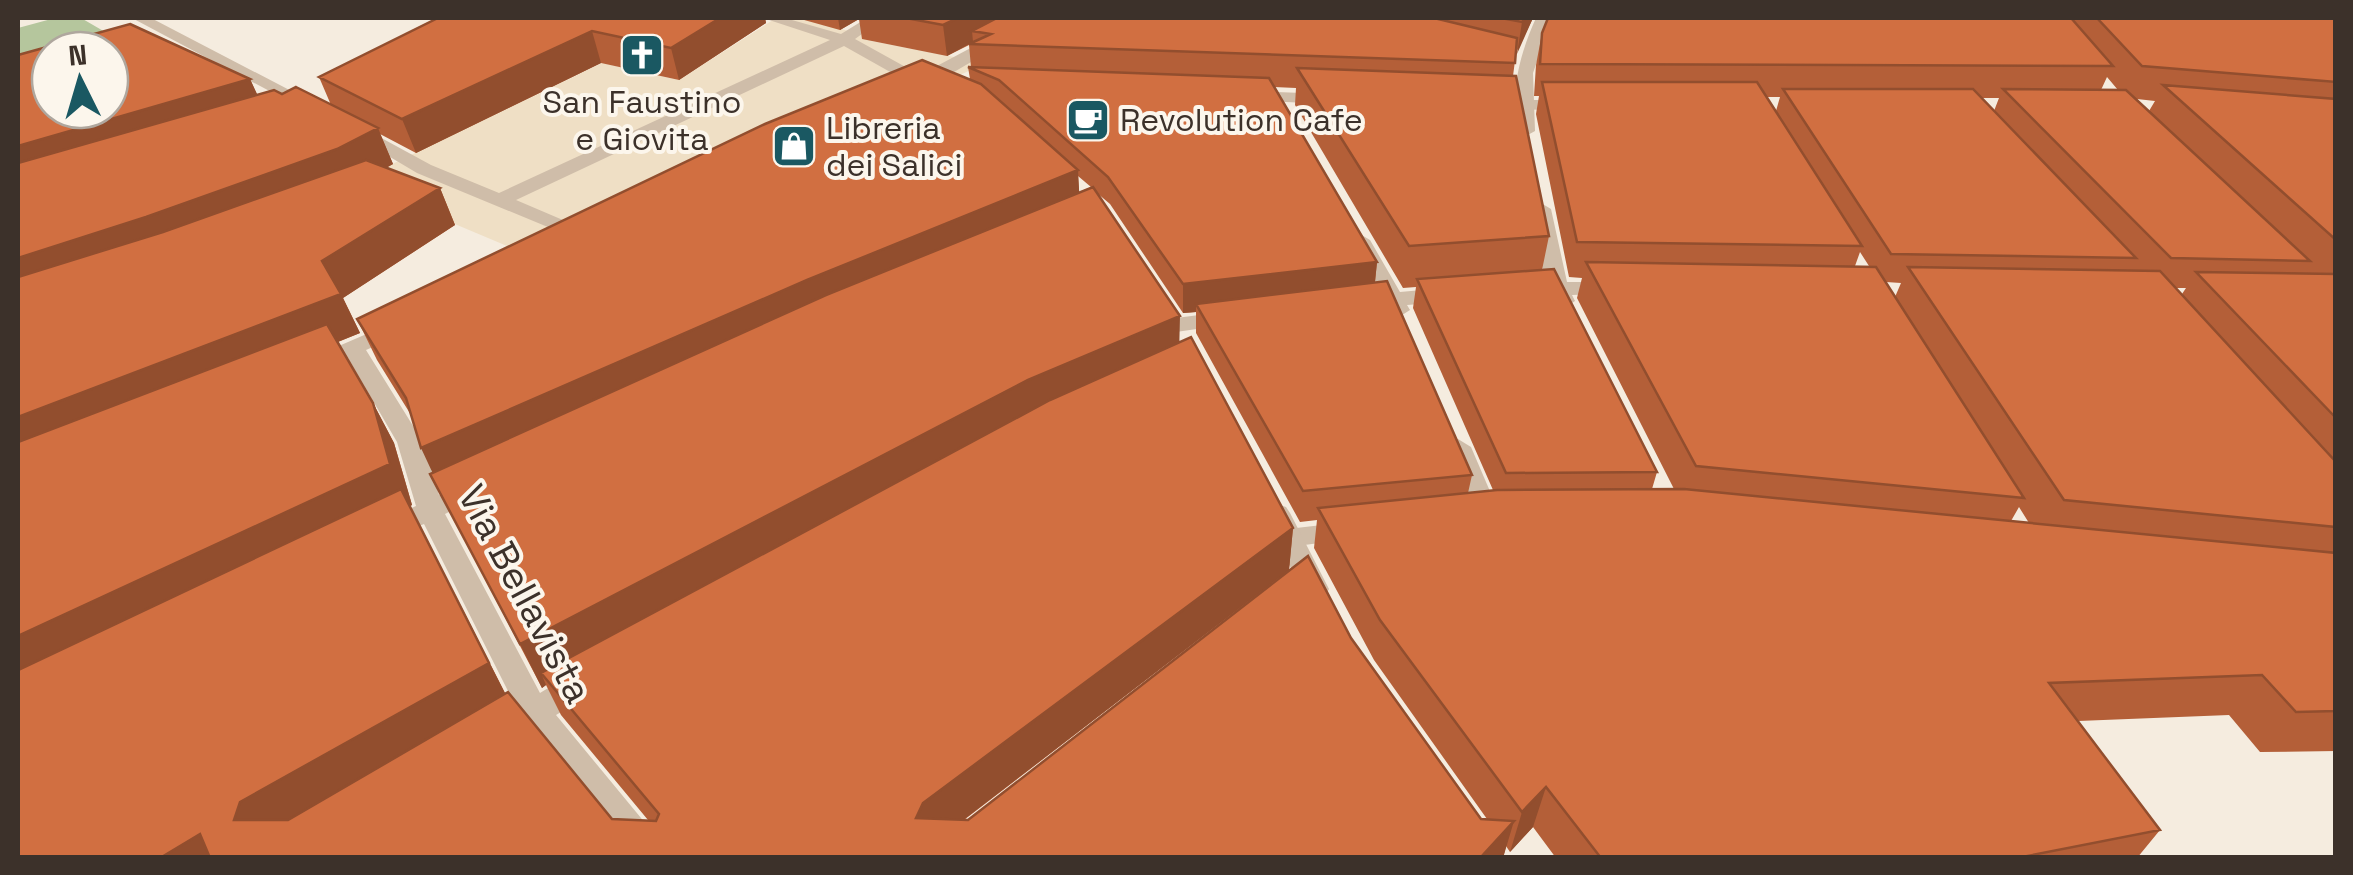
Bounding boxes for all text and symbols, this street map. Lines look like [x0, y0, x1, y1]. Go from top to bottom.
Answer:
north arrow [30, 30, 130, 130]
church icon: San Faustino e Giovita [619, 32, 665, 78]
text: N [67, 36, 89, 74]
place label: San Faustino e Giovita [543, 82, 741, 159]
cafe icon: Revolution Cafe [1065, 97, 1111, 143]
place label: Revolution Cafe [1120, 100, 1363, 140]
place label: Libreria dei Salici [826, 108, 962, 185]
shop icon: Libreria dei Salici [771, 123, 817, 169]
street label: Via Bellavista [447, 477, 603, 711]

